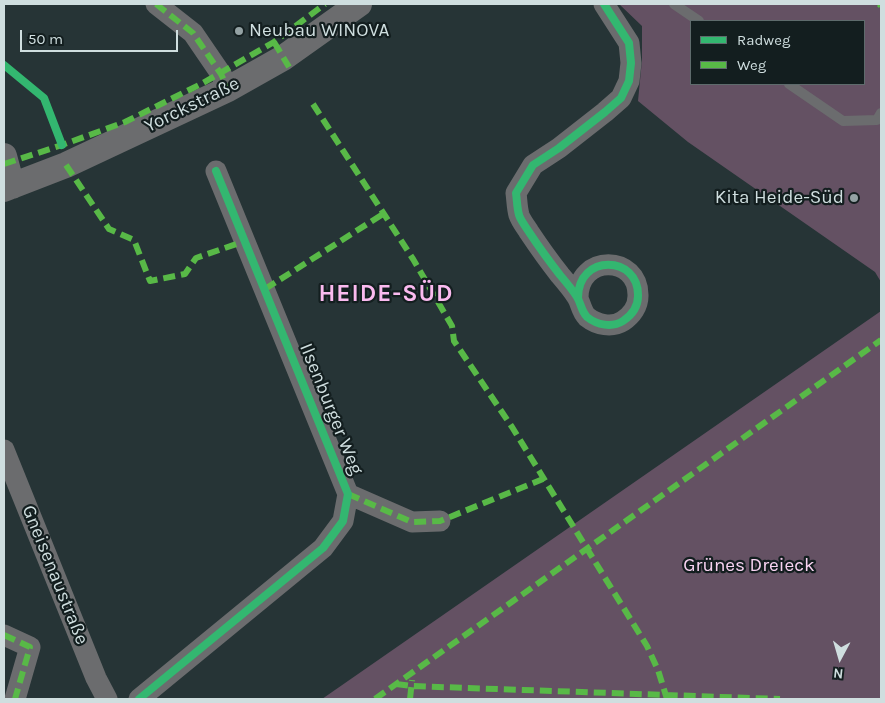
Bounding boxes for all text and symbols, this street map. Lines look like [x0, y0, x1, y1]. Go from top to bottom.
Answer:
scale bar [22, 20, 180, 52]
place label: Neubau WINOVA [249, 20, 389, 42]
legend [690, 20, 865, 85]
marker: Neubau WINOVA [233, 25, 245, 37]
text: 50 m [28, 30, 63, 48]
text: Radweg [737, 31, 790, 49]
text: Weg [737, 56, 766, 74]
street label: Yorckstraße [141, 72, 243, 138]
place label: Kita Heide-Süd [715, 187, 844, 209]
marker: Kita Heide-Süd [848, 192, 860, 204]
district label: HEIDE-SÜD [317, 280, 455, 308]
street label: Ilsenburger Weg [294, 340, 368, 478]
street label: Gneisenaustraße [17, 502, 93, 648]
park label: Grünes Dreieck [683, 555, 815, 577]
north arrow [815, 633, 865, 683]
text: N [833, 664, 844, 682]

